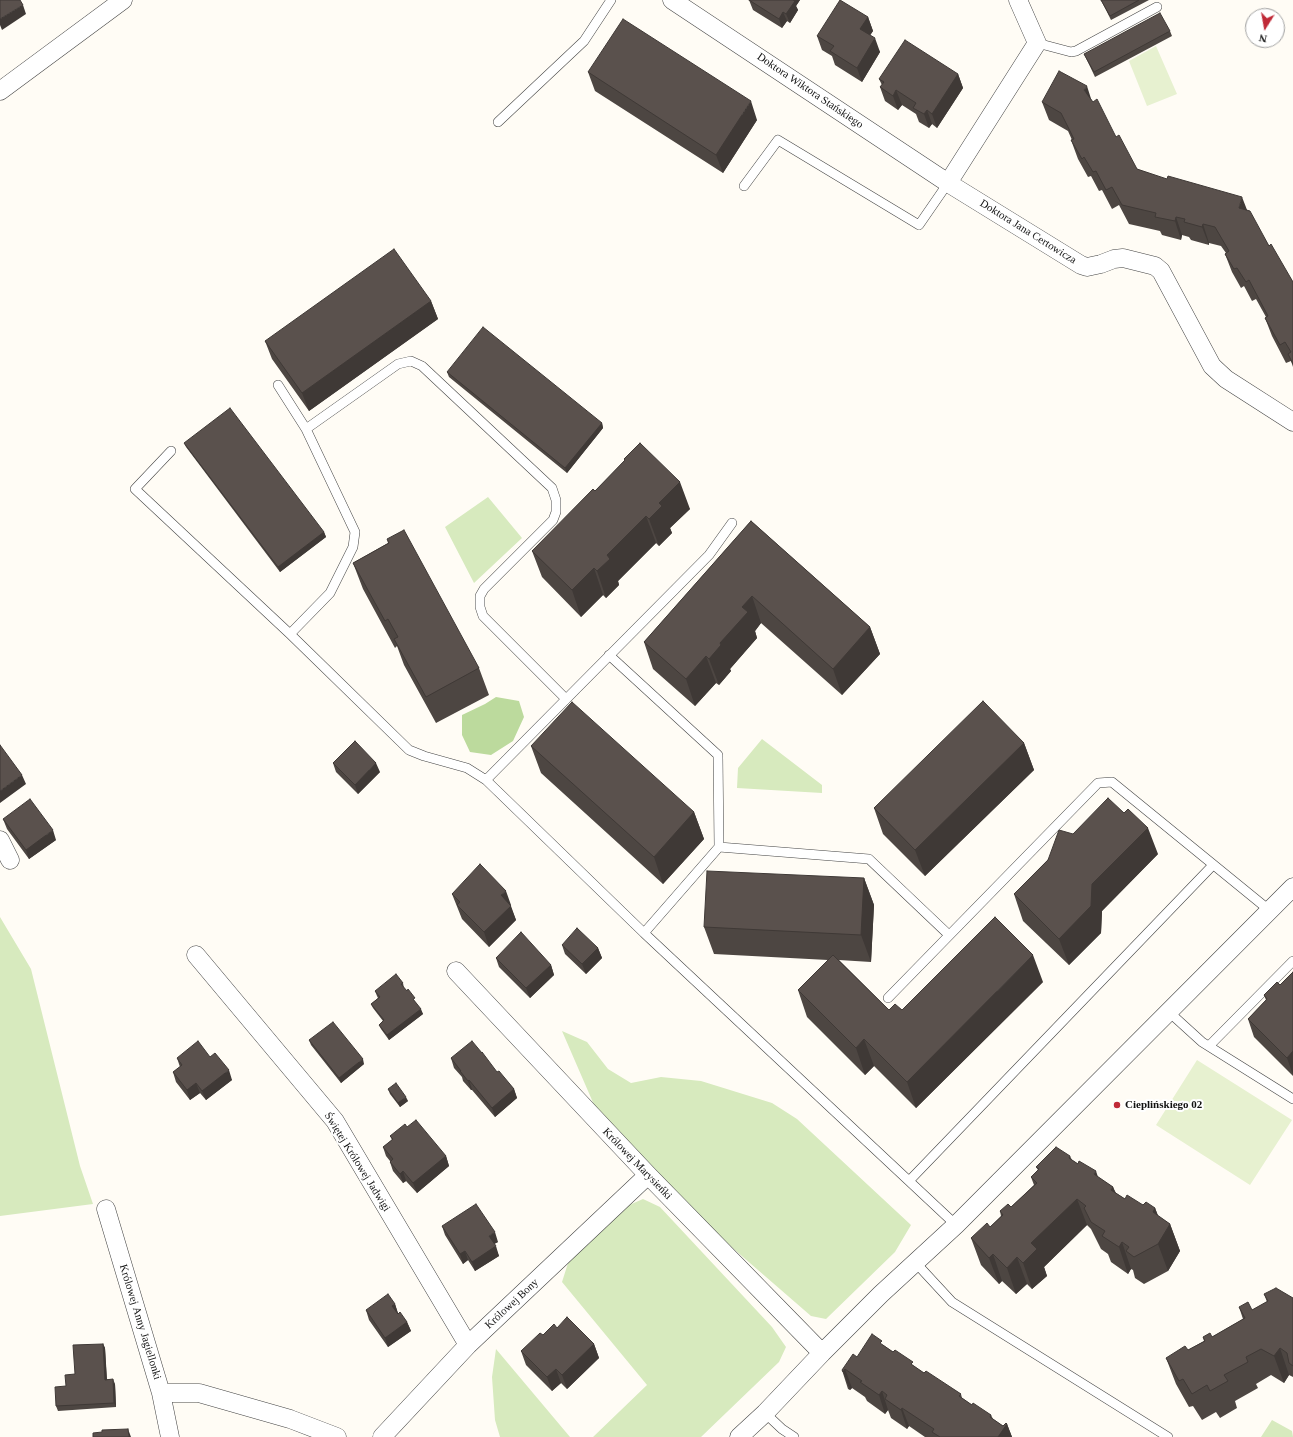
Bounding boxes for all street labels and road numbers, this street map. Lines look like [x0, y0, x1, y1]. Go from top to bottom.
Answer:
street label: Doktora Wiktora Stańskiego [754, 50, 866, 132]
street label: Doktora Jana Certowicza [977, 197, 1079, 267]
street label: Świętej Królowej Jadwigi [321, 1110, 393, 1214]
street label: Królowej Marysieńki [599, 1125, 675, 1203]
street label: Królowej Anny Jagiellonki [116, 1263, 164, 1381]
street label: Królowej Bony [483, 1276, 541, 1332]

